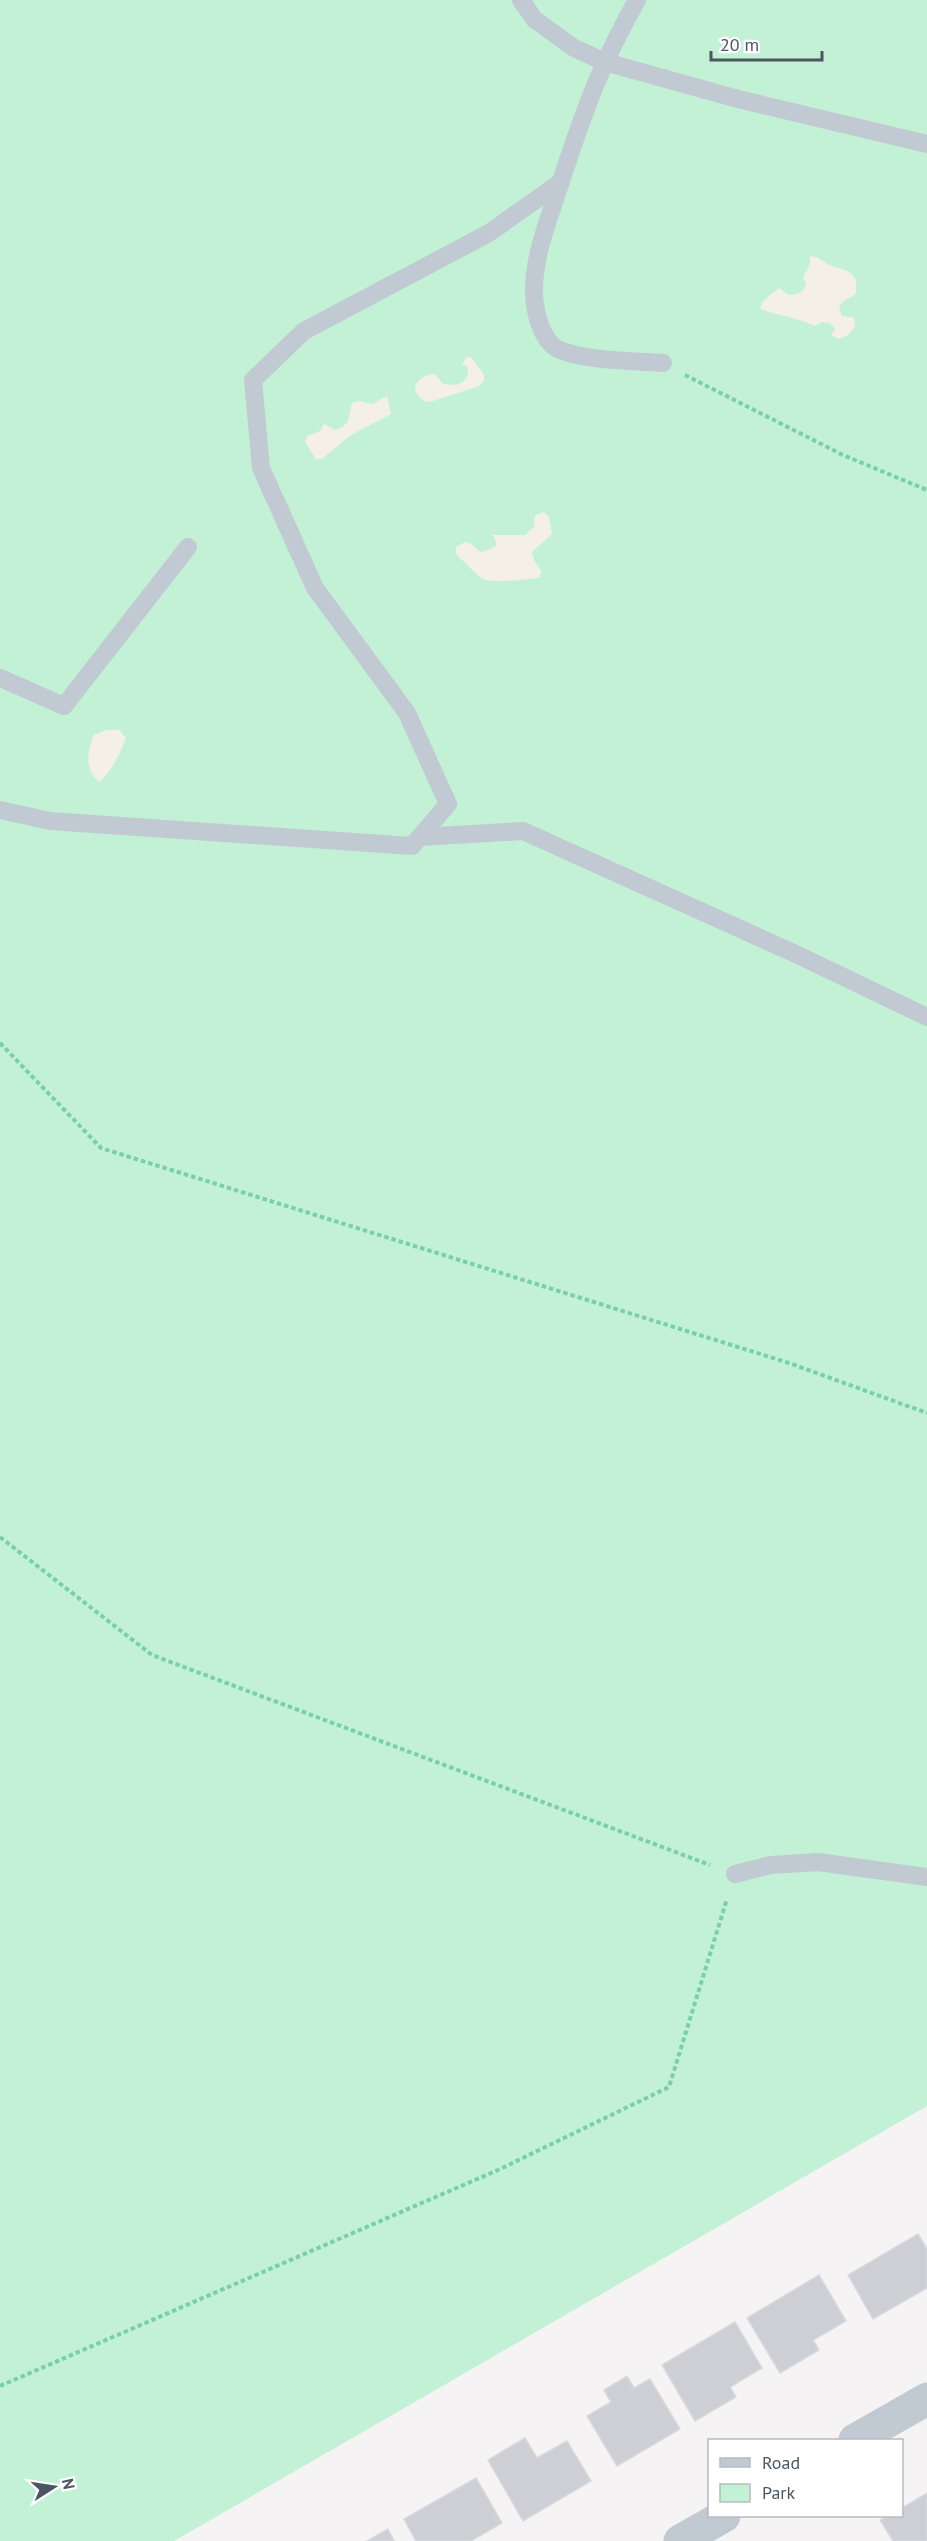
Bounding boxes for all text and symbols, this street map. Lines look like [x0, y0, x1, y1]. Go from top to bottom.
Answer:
scale bar [711, 24, 822, 62]
text: 20 m [720, 33, 759, 56]
legend [708, 2439, 903, 2517]
text: Road [762, 2451, 800, 2474]
north arrow [24, 2457, 84, 2517]
text: N [58, 2477, 80, 2491]
text: Park [762, 2481, 795, 2504]

